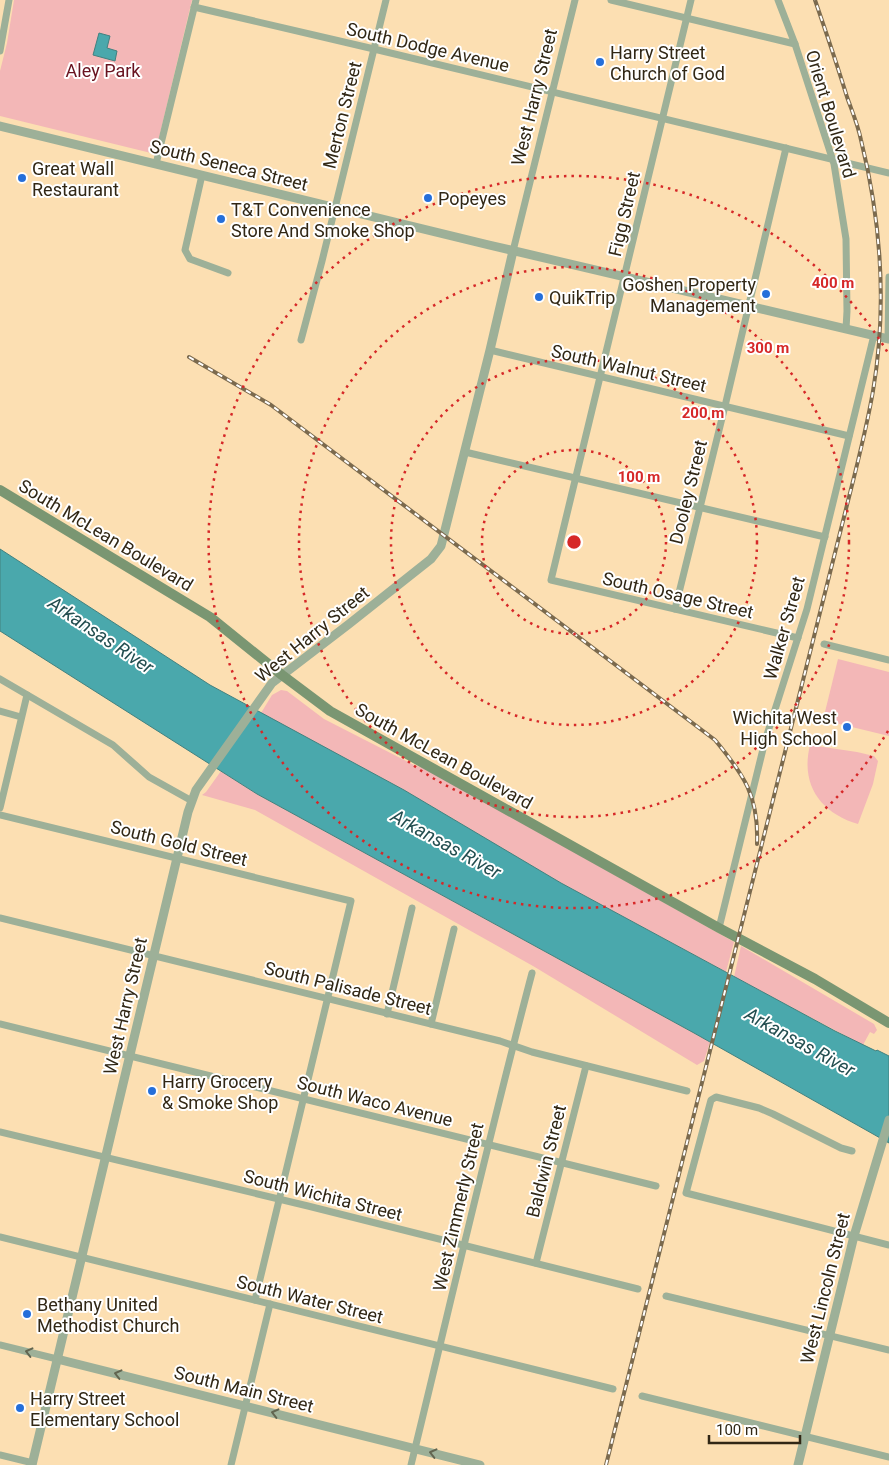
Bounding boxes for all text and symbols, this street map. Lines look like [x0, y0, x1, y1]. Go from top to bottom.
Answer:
street label: South Dodge Avenue [345, 18, 511, 76]
street label: West Harry Street [507, 26, 561, 168]
place label: Harry Street Church of God [610, 42, 725, 84]
street label: Orient Boulevard [802, 48, 860, 180]
marker: Harry Street Church of God [594, 56, 606, 68]
street label: Merton Street [319, 59, 365, 171]
park label: Aley Park [66, 60, 141, 81]
street label: South Seneca Street [148, 135, 310, 195]
place label: Great Wall Restaurant [32, 158, 119, 200]
street label: Figg Street [604, 169, 644, 259]
marker: Great Wall Restaurant [16, 172, 28, 184]
place label: Popeyes [438, 188, 506, 209]
marker: Popeyes [422, 192, 434, 204]
place label: T&T Convenience Store And Smoke Shop [231, 199, 415, 241]
marker: T&T Convenience Store And Smoke Shop [215, 213, 227, 225]
place label: Goshen Property Management [622, 274, 756, 316]
text: 400 m [812, 274, 854, 292]
place label: QuikTrip [549, 287, 615, 308]
marker: Goshen Property Management [760, 288, 772, 300]
marker: QuikTrip [533, 291, 545, 303]
text: 300 m [747, 339, 789, 357]
street label: South Walnut Street [549, 340, 709, 396]
text: 200 m [682, 404, 724, 422]
street label: Dooley Street [665, 438, 711, 546]
text: 100 m [618, 468, 660, 486]
street label: South McLean Boulevard [15, 475, 197, 595]
centre of rings [565, 533, 583, 551]
street label: South Osage Street [601, 567, 756, 623]
street label: Walker Street [759, 574, 809, 682]
street label: West Harry Street [251, 582, 373, 686]
water label: Arkansas River [43, 591, 159, 679]
street label: South McLean Boulevard [352, 698, 536, 814]
place label: Wichita West High School [732, 707, 837, 749]
marker: Wichita West High School [841, 721, 853, 733]
water label: Arkansas River [386, 804, 506, 884]
street label: South Gold Street [108, 816, 250, 870]
street label: West Harry Street [99, 935, 151, 1077]
street label: South Palisade Street [262, 957, 434, 1019]
water label: Arkansas River [740, 1002, 860, 1082]
place label: Harry Grocery & Smoke Shop [162, 1071, 278, 1113]
street label: South Waco Avenue [295, 1072, 455, 1130]
marker: Harry Grocery & Smoke Shop [146, 1085, 158, 1097]
street label: Baldwin Street [522, 1102, 570, 1219]
street label: West Zimmerly Street [428, 1121, 488, 1293]
street label: South Wichita Street [241, 1165, 405, 1225]
street label: West Lincoln Street [796, 1210, 854, 1366]
street label: South Water Street [235, 1271, 385, 1327]
place label: Bethany United Methodist Church [37, 1294, 179, 1336]
marker: Bethany United Methodist Church [21, 1308, 33, 1320]
one-way arrow [24, 1347, 33, 1358]
street label: South Main Street [172, 1362, 316, 1417]
one-way arrow [113, 1369, 122, 1380]
place label: Harry Street Elementary School [30, 1388, 179, 1430]
marker: Harry Street Elementary School [14, 1402, 26, 1414]
one-way arrow [271, 1408, 280, 1419]
scale bar [709, 1412, 800, 1444]
text: 100 m [716, 1421, 758, 1439]
one-way arrow [428, 1448, 437, 1459]

